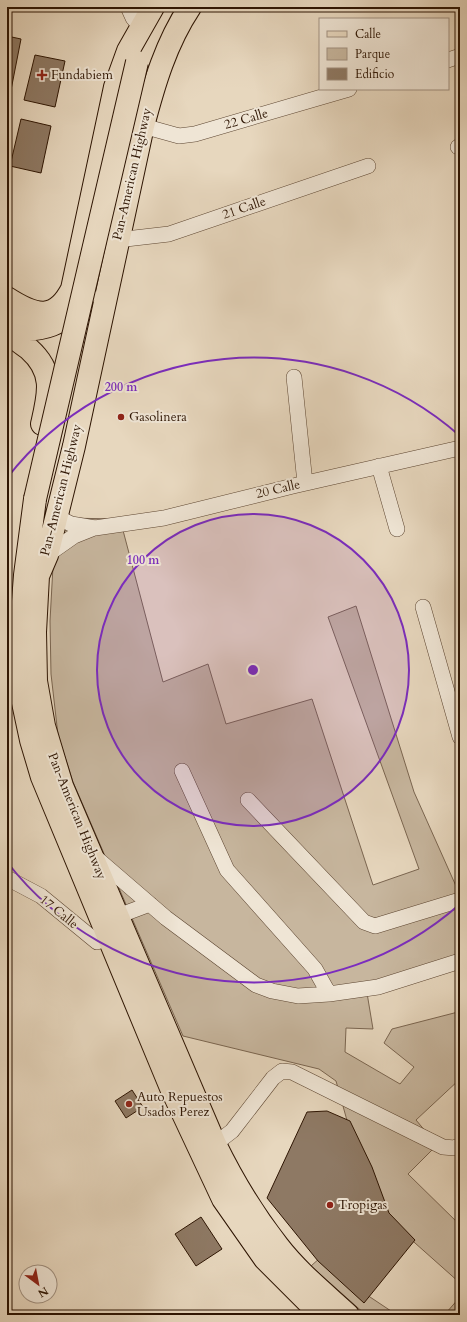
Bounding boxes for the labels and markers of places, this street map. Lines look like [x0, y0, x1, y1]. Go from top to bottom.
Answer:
place label: Fundabiem [51, 66, 113, 84]
marker: Fundabiem [36, 69, 48, 81]
place label: Gasolinera [129, 408, 187, 426]
marker: Gasolinera [116, 412, 126, 422]
centre of rings [246, 663, 260, 677]
place label: Auto Repuestos Usados Perez [137, 1088, 223, 1121]
marker: Auto Repuestos Usados Perez [124, 1099, 134, 1109]
place label: Tropigas [338, 1196, 387, 1214]
marker: Tropigas [325, 1200, 335, 1210]

